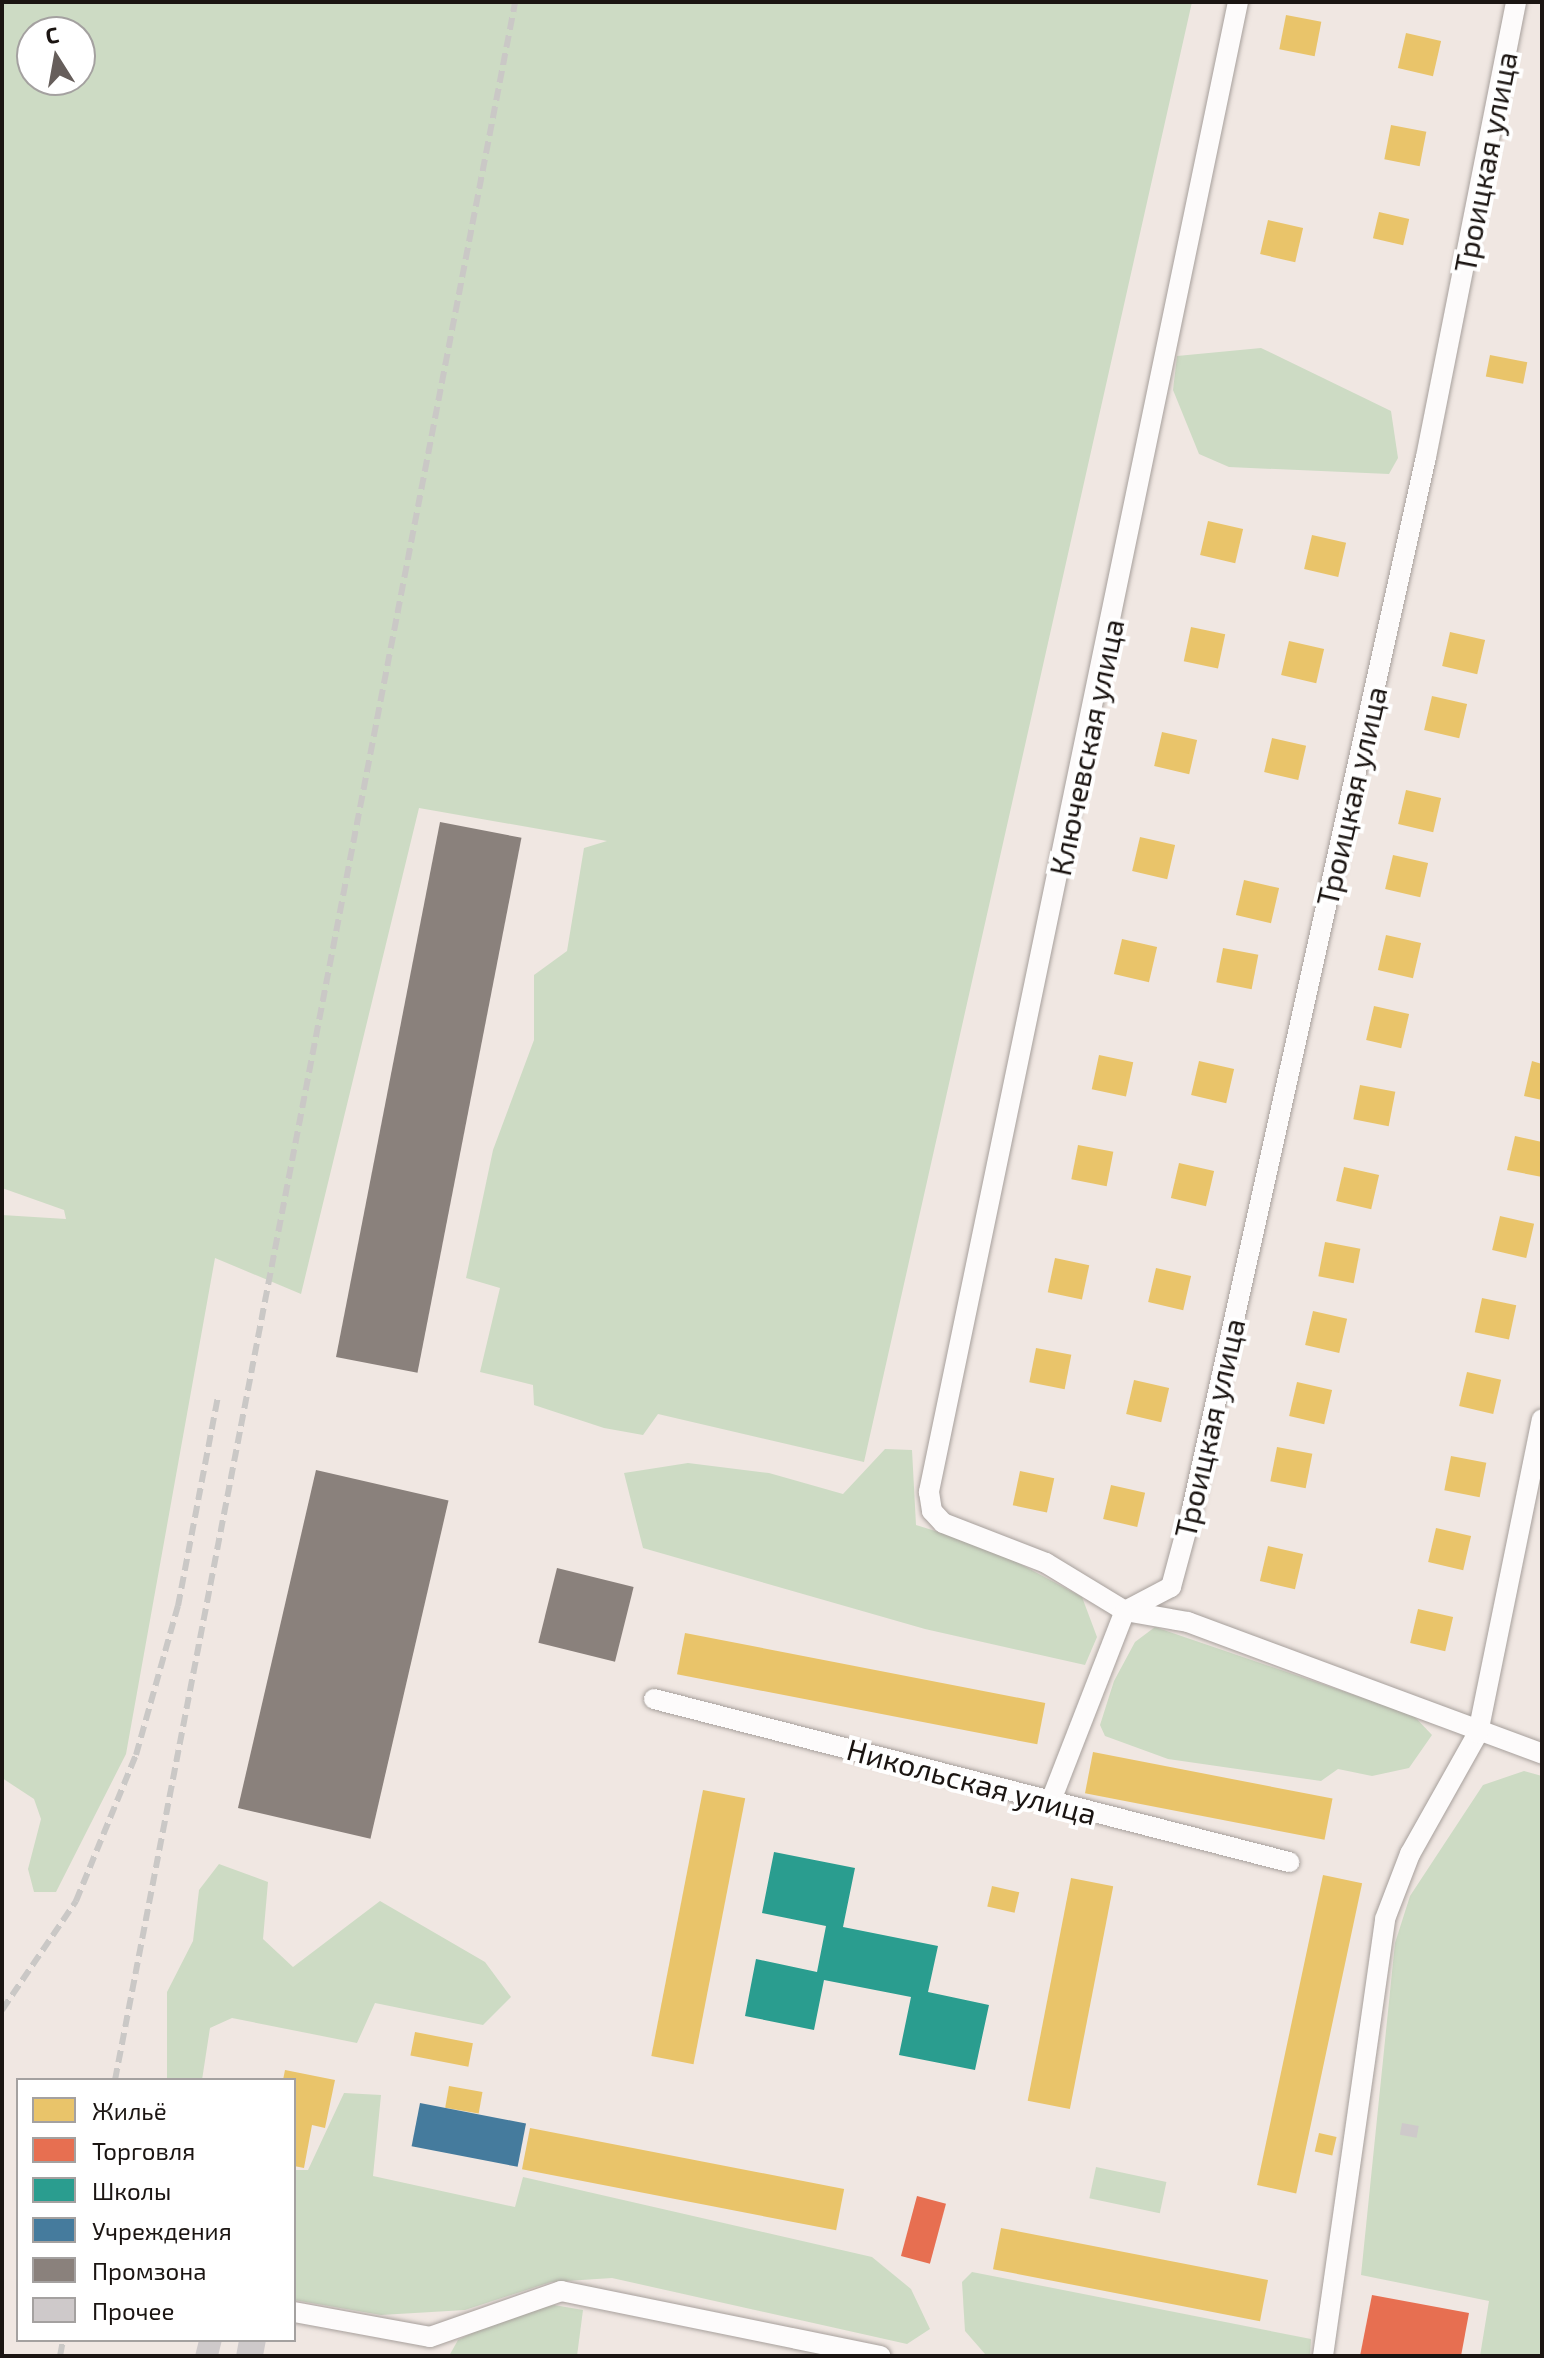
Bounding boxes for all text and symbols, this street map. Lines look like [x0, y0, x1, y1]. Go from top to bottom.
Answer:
north arrow [16, 16, 96, 96]
text: С [43, 20, 61, 48]
street label: Троицкая улица [1446, 48, 1524, 276]
street label: Ключевская улица [1041, 615, 1131, 879]
street label: Троицкая улица [1308, 683, 1394, 909]
street label: Троицкая улица [1166, 1315, 1252, 1541]
street label: Никольская улица [843, 1730, 1101, 1832]
legend [16, 2078, 296, 2342]
text: Жильё [92, 2096, 167, 2125]
text: Торговля [92, 2136, 195, 2165]
text: Школы [92, 2176, 171, 2205]
text: Учреждения [92, 2216, 232, 2245]
text: Промзона [92, 2256, 207, 2285]
text: Прочее [92, 2296, 174, 2325]

